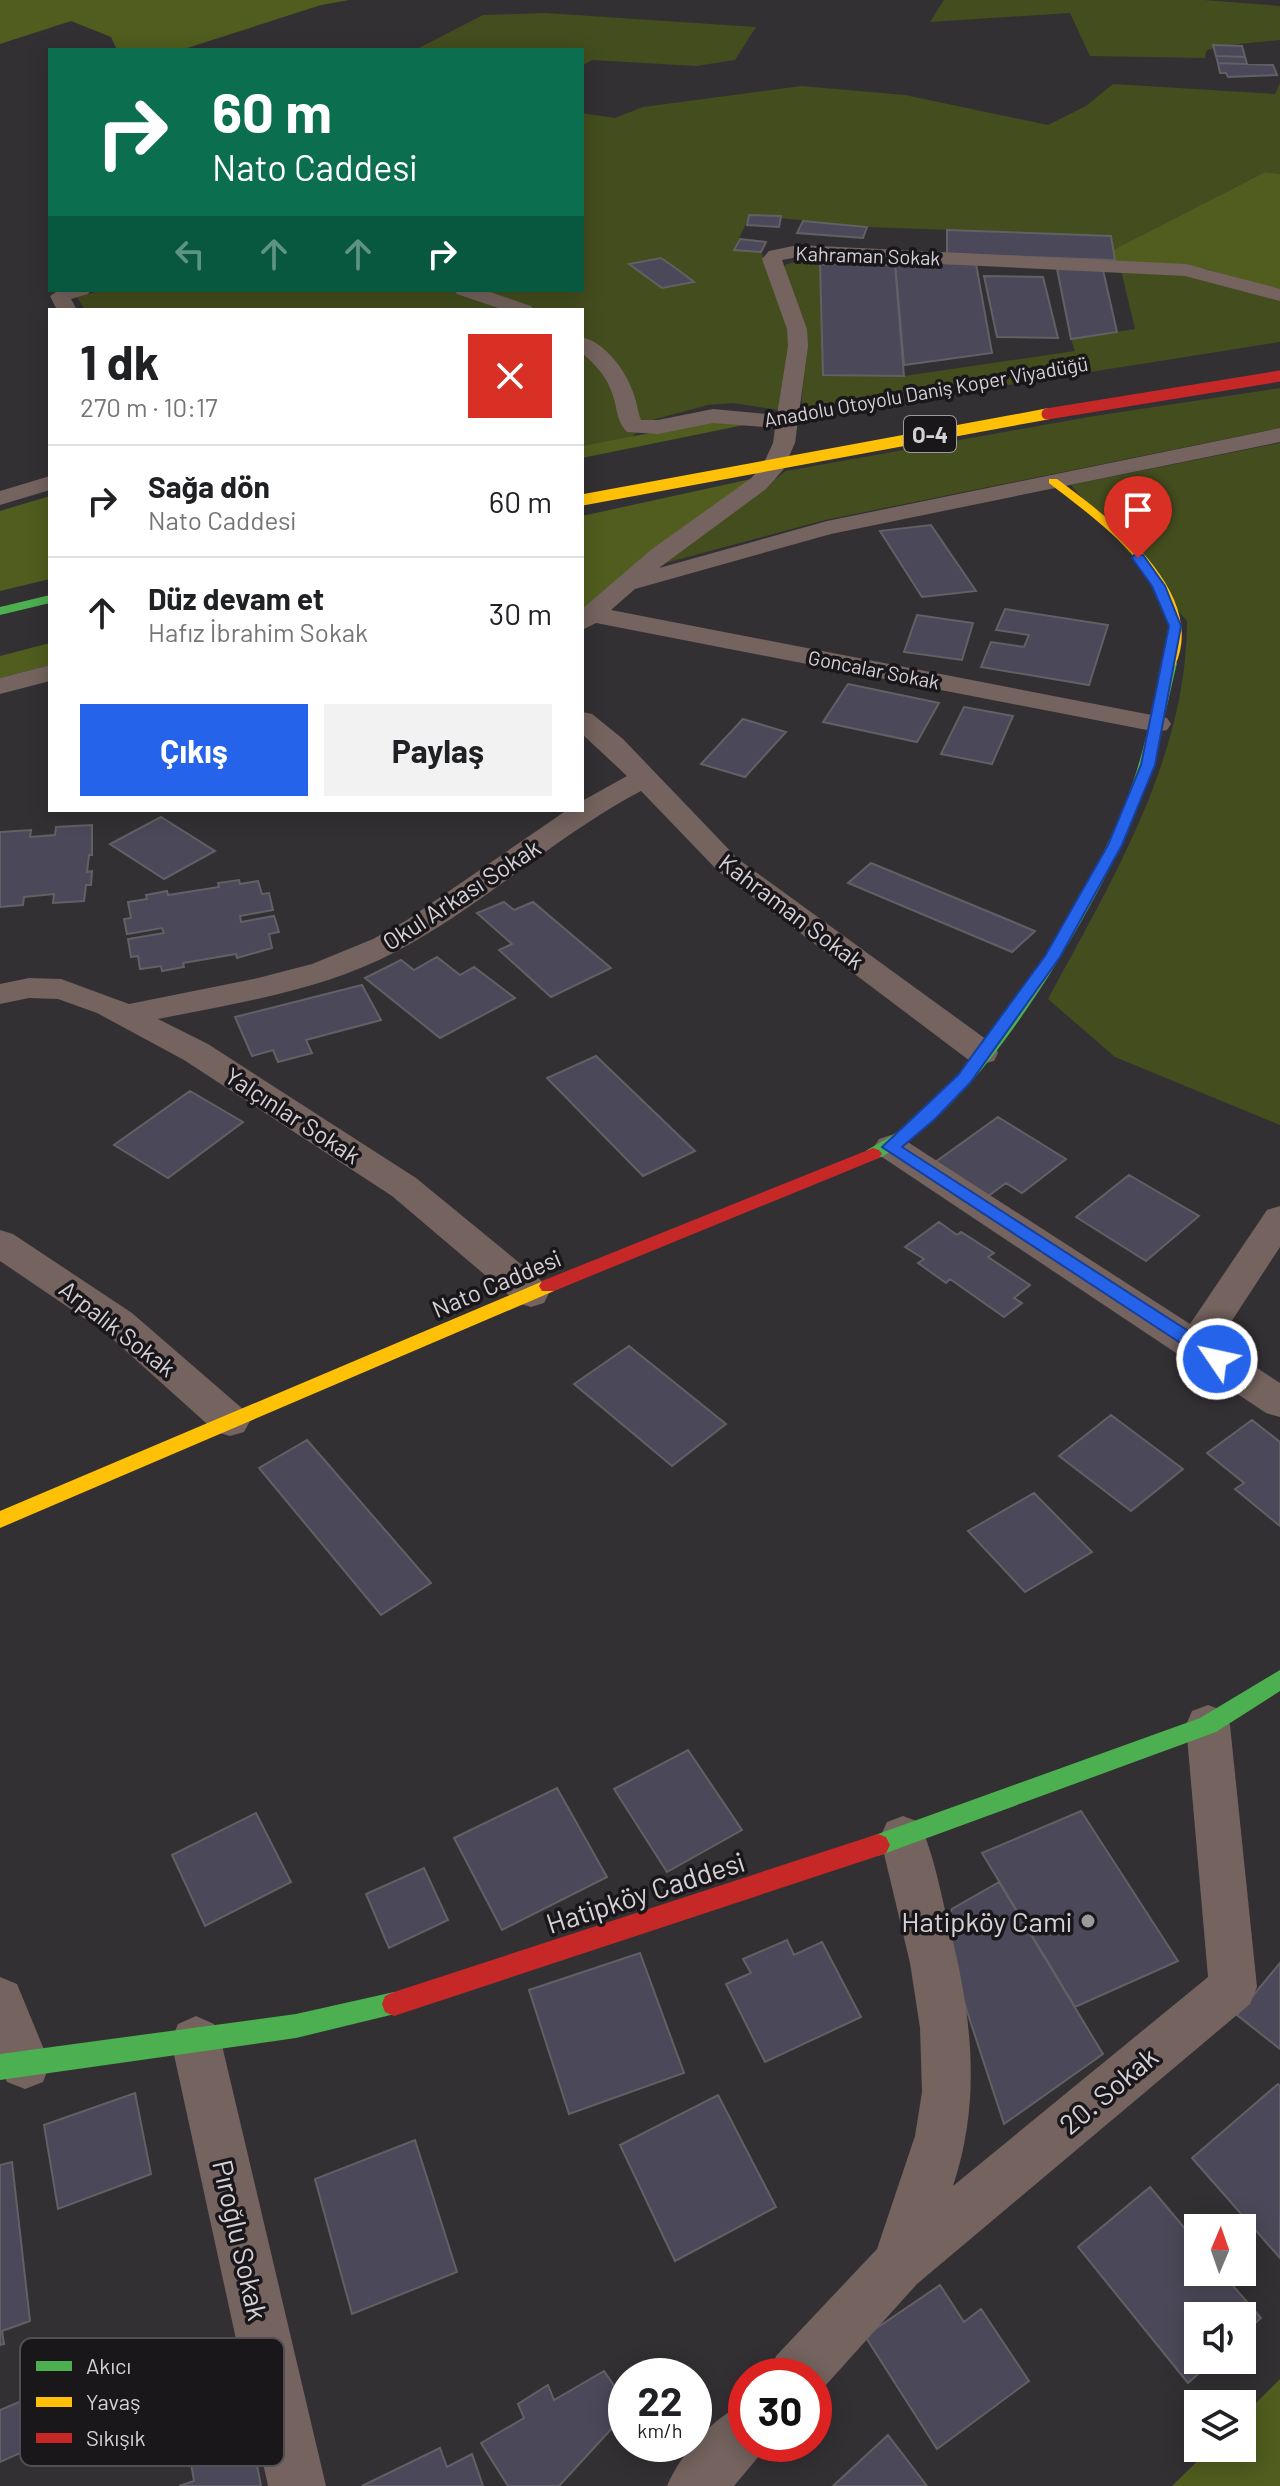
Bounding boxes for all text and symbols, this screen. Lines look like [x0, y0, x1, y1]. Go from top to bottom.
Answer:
text: 60 m [212, 77, 332, 144]
icon: right [80, 80, 184, 184]
text: Nato Caddesi [212, 145, 417, 188]
icon: left [168, 232, 212, 276]
icon: ahead [252, 232, 296, 276]
icon: ahead [336, 232, 380, 276]
icon: right [420, 232, 464, 276]
street label: Kahraman Sokak [795, 240, 941, 270]
text: 1 dk [80, 332, 159, 390]
button: close [468, 334, 552, 418]
street label: Anadolu Otoyolu Daniş Koper Viyadüğü [762, 351, 1090, 431]
text: 270 m · 10:17 [80, 391, 218, 422]
road number: O-4 [904, 416, 956, 452]
text: Sağa dön [148, 468, 270, 504]
pin [1104, 476, 1172, 558]
icon: right [80, 479, 124, 523]
text: 60 m [489, 483, 552, 519]
icon: arrive [1116, 488, 1160, 532]
text: Nato Caddesi [148, 504, 296, 535]
text: Düz devam et [148, 580, 324, 616]
icon: ahead [80, 591, 124, 635]
text: 30 m [489, 595, 552, 631]
text: Hafız İbrahim Sokak [148, 616, 368, 647]
street label: Goncalar Sokak [806, 645, 942, 693]
button: Çıkış [80, 704, 308, 796]
button: Paylaş [324, 704, 552, 796]
street label: Okul Arkası Sokak [377, 832, 545, 956]
street label: Kahraman Sokak [714, 847, 870, 975]
street label: Yalçınlar Sokak [220, 1061, 366, 1169]
street label: Nato Caddesi [427, 1243, 565, 1323]
street label: Arpalık Sokak [54, 1274, 182, 1382]
position arrow [1175, 1317, 1259, 1401]
street label: Hatipköy Caddesi [542, 1844, 748, 1940]
place label: Hatipköy Cami [901, 1904, 1072, 1938]
marker: Hatipköy Cami [1079, 1912, 1097, 1930]
street label: 20. Sokak [1052, 2039, 1164, 2141]
street label: Pıroğlu Sokak [206, 2156, 276, 2324]
north arrow [1184, 2214, 1256, 2286]
map controls [1184, 2214, 1256, 2462]
button: sound [1184, 2302, 1256, 2374]
legend [20, 2338, 284, 2466]
text: Akıcı [86, 2352, 131, 2378]
speed limit sign: 30 [728, 2358, 832, 2462]
text: 22 [638, 2376, 682, 2424]
text: Yavaş [86, 2388, 141, 2414]
button: layers [1184, 2390, 1256, 2462]
text: km/h [637, 2418, 683, 2442]
text: Sıkışık [86, 2424, 146, 2450]

